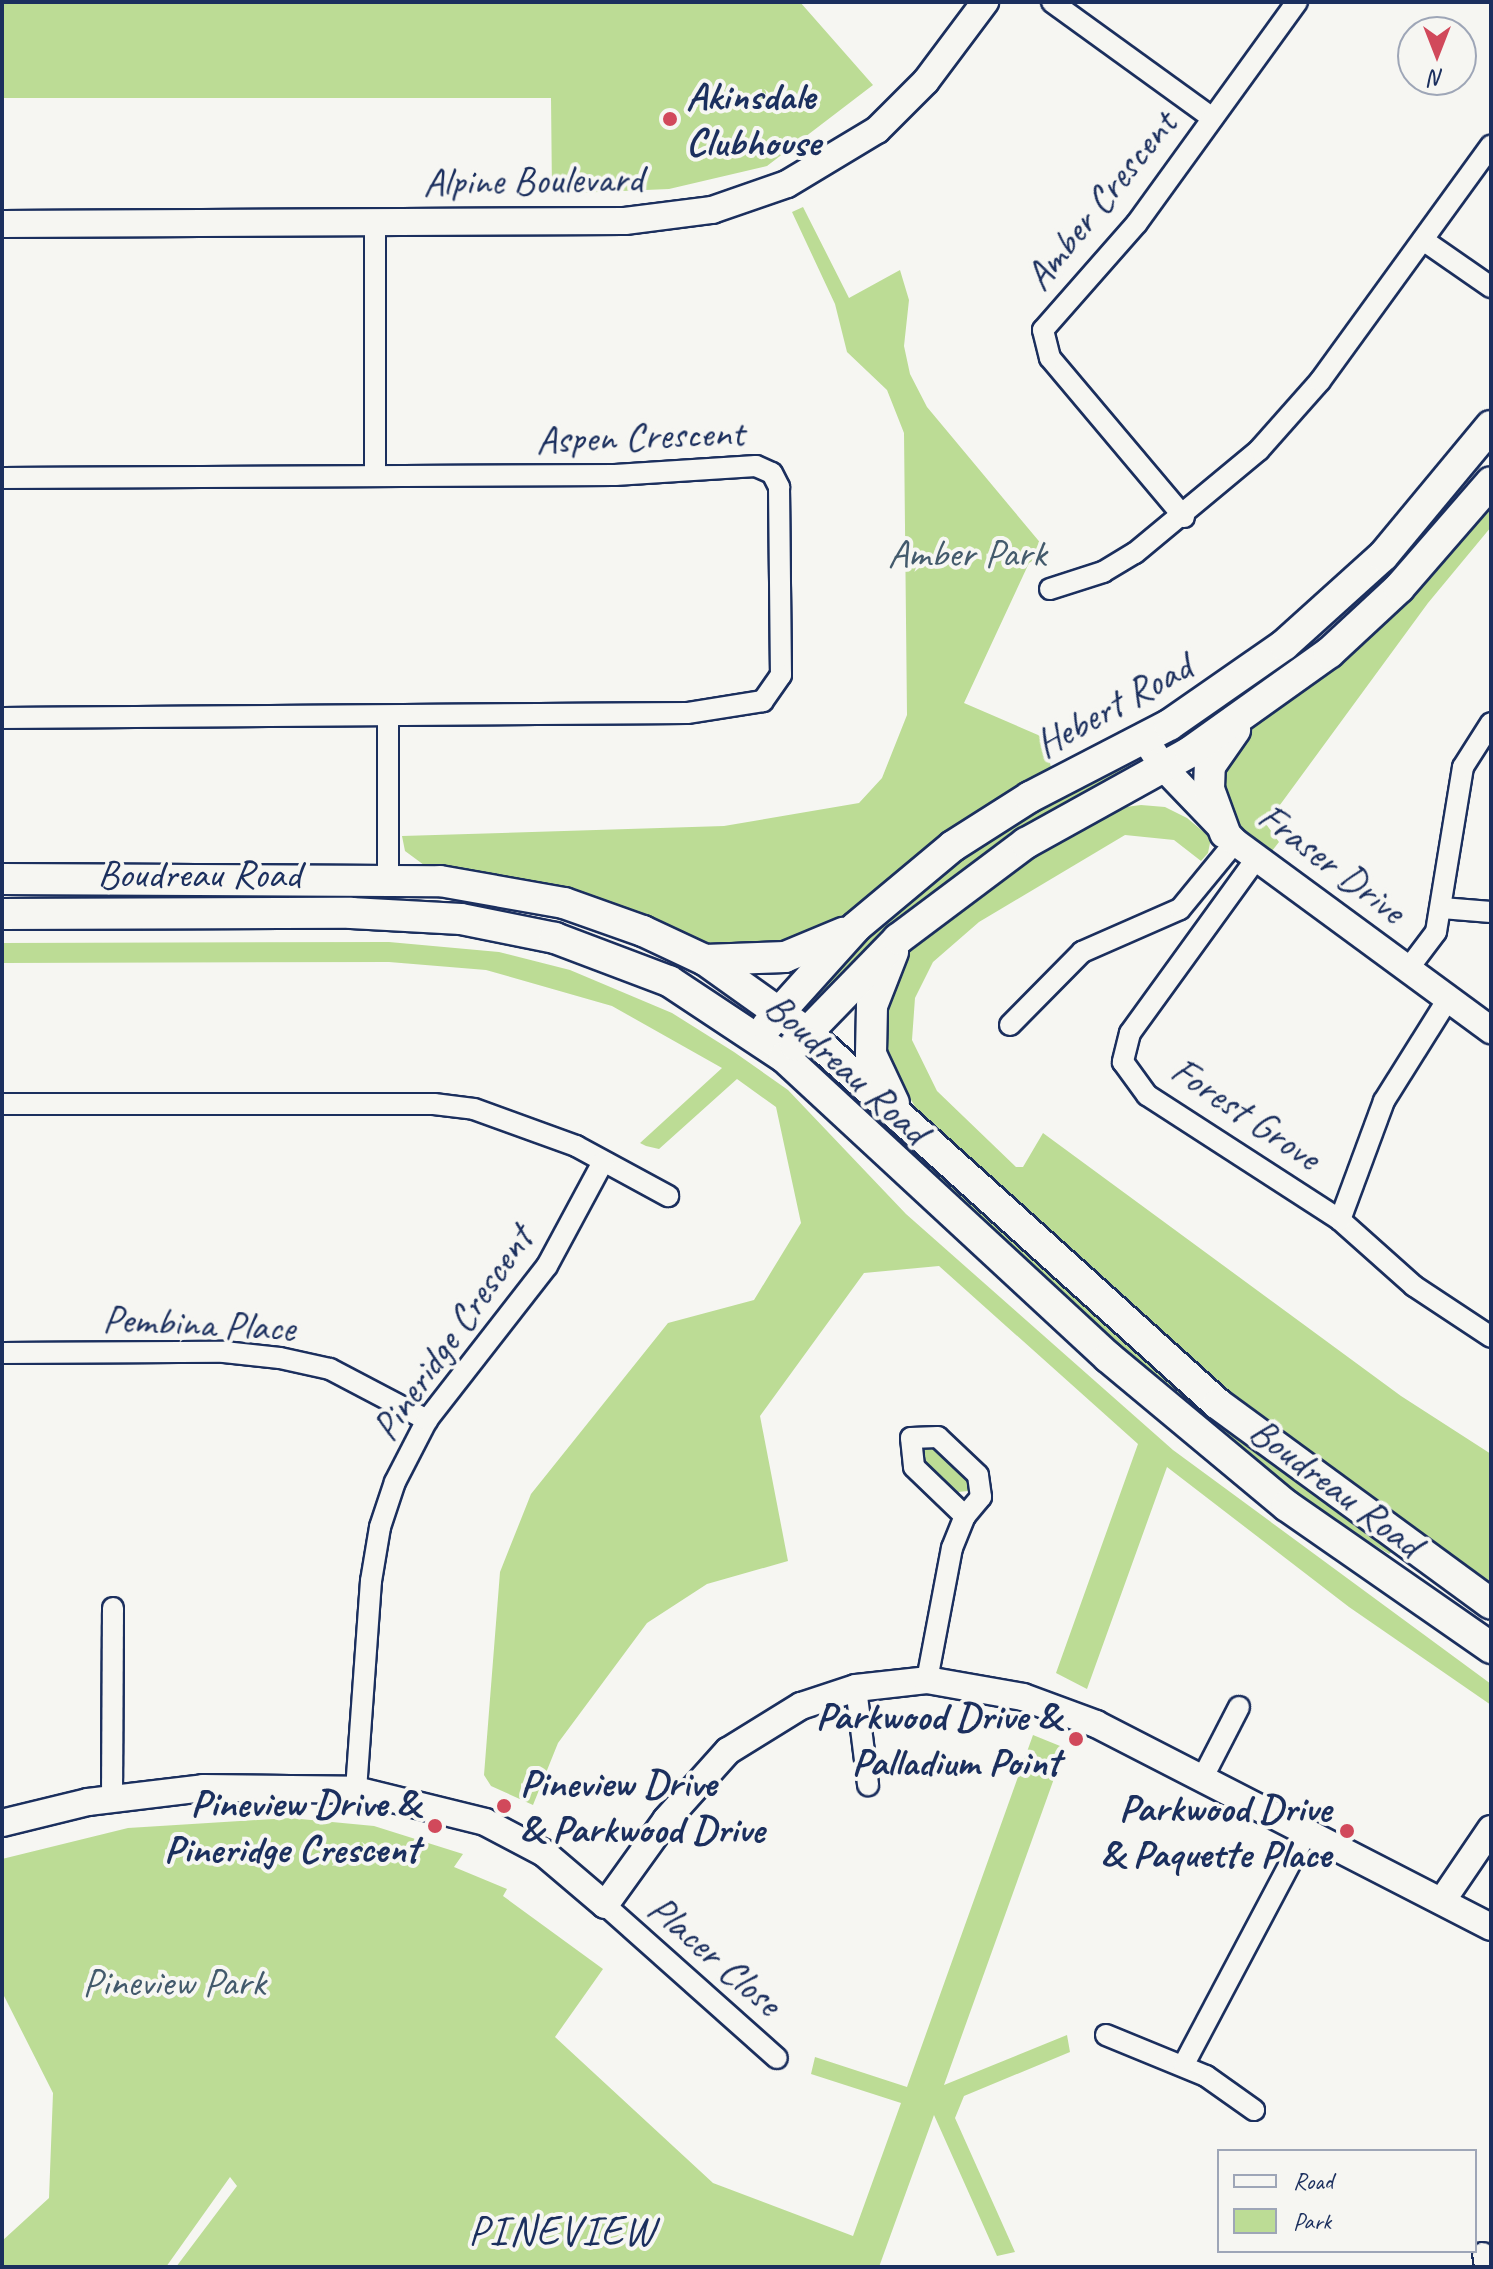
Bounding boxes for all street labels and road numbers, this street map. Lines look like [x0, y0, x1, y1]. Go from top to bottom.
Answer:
street label: Amber Crescent [1013, 101, 1187, 299]
street label: Alpine Boulevard [422, 154, 644, 206]
street label: Aspen Crescent [535, 408, 745, 464]
street label: Hebert Road [1027, 643, 1199, 767]
street label: Fraser Drive [1249, 792, 1415, 934]
street label: Boudreau Road [98, 850, 300, 898]
street label: Boudreau Road [756, 983, 938, 1153]
street label: Forest Grove [1162, 1046, 1330, 1180]
street label: Pineridge Crescent [360, 1216, 544, 1450]
street label: Pembina Place [102, 1294, 296, 1352]
street label: Boudreau Road [1241, 1407, 1431, 1567]
street label: Placer Close [639, 1884, 791, 2026]

